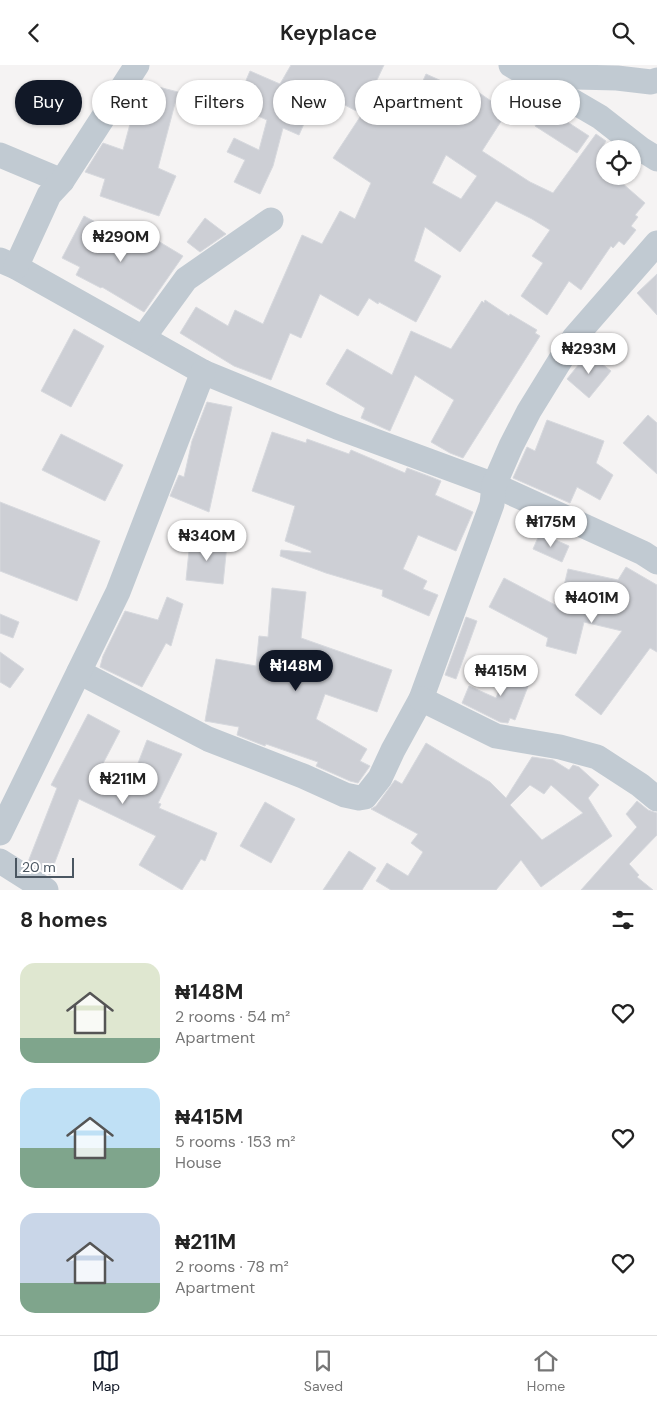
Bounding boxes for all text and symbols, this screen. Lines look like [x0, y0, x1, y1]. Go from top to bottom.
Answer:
text: Keyplace [280, 18, 377, 47]
icon: back [20, 19, 48, 47]
icon: search [609, 19, 637, 47]
chip: Buy [15, 80, 82, 125]
chip: Rent [92, 80, 166, 125]
chip: Filters [176, 80, 263, 125]
chip: New [273, 80, 345, 125]
chip: Apartment [355, 80, 481, 125]
chip: House [491, 80, 580, 125]
map controls [596, 140, 641, 185]
button: locate [596, 140, 641, 185]
pin: ₦290M [86, 221, 156, 263]
text: ₦290M [93, 226, 149, 247]
pin: ₦293M [554, 333, 624, 375]
text: ₦293M [562, 338, 616, 359]
pin: ₦175M [516, 505, 586, 548]
text: ₦175M [526, 511, 576, 532]
pin: ₦340M [172, 519, 242, 562]
text: ₦340M [178, 525, 236, 546]
pin: ₦401M [557, 581, 627, 624]
text: ₦401M [565, 587, 619, 608]
pin: ₦148M [261, 649, 331, 692]
text: ₦148M [270, 655, 322, 676]
pin: ₦415M [466, 655, 536, 697]
text: ₦415M [475, 660, 527, 681]
pin: ₦211M [88, 763, 158, 805]
text: ₦211M [100, 768, 146, 789]
scale bar [15, 855, 74, 878]
text: 20 m [22, 858, 56, 876]
text: 8 homes [20, 906, 108, 934]
icon: filters [609, 906, 637, 934]
text: ₦148M [175, 978, 243, 1006]
icon: home [60, 983, 120, 1043]
icon: heart [609, 999, 637, 1027]
text: 2 rooms · 54 m² [175, 1006, 290, 1027]
text: Apartment [175, 1027, 255, 1048]
text: ₦415M [175, 1103, 243, 1131]
icon: home [60, 1108, 120, 1168]
icon: heart [609, 1124, 637, 1152]
text: 5 rooms · 153 m² [175, 1131, 296, 1152]
text: House [175, 1152, 222, 1173]
text: ₦211M [175, 1228, 236, 1256]
icon: home [60, 1233, 120, 1293]
icon: heart [609, 1249, 637, 1277]
text: 2 rooms · 78 m² [175, 1256, 289, 1277]
text: Apartment [175, 1277, 255, 1298]
tab: Map [92, 1347, 120, 1395]
tab: Saved [304, 1347, 343, 1395]
tab: Home [527, 1347, 565, 1395]

